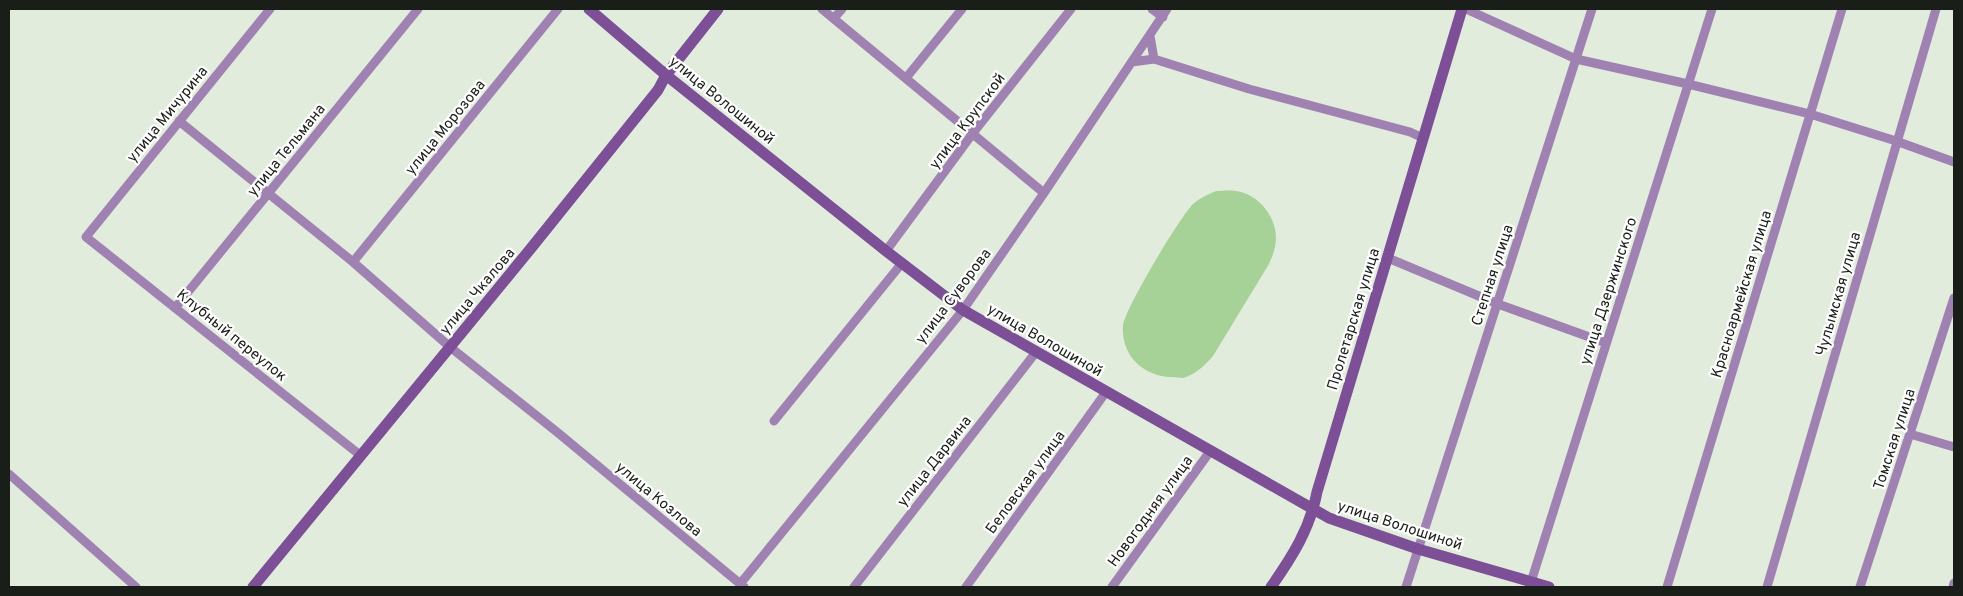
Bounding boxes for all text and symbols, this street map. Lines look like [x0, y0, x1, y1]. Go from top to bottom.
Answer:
street label: улица Волошиной [664, 53, 778, 150]
street label: улица Мичурина [123, 63, 213, 167]
street label: улица Крупской [926, 70, 1010, 174]
street label: улица Морозова [402, 76, 490, 179]
street label: улица Тельмана [244, 101, 330, 201]
street label: Красноармейская улица [1708, 208, 1777, 381]
street label: улица Дзержинского [1577, 215, 1642, 368]
street label: Степная улица [1468, 222, 1519, 329]
street label: Чулымская улица [1813, 230, 1866, 359]
street label: улица Чкалова [436, 245, 520, 339]
street label: улица Суворова [912, 245, 996, 348]
street label: Пролетарская улица [1324, 246, 1385, 393]
street label: Клубный переулок [172, 286, 290, 386]
street label: улица Волошиной [983, 301, 1105, 382]
street label: Томская улица [1870, 386, 1921, 492]
street label: улица Дарвина [894, 413, 977, 511]
street label: Беловская улица [982, 427, 1070, 538]
street label: Новогодняя улица [1104, 453, 1198, 571]
street label: улица Козлова [611, 459, 705, 542]
street label: улица Волошиной [1335, 497, 1464, 556]

